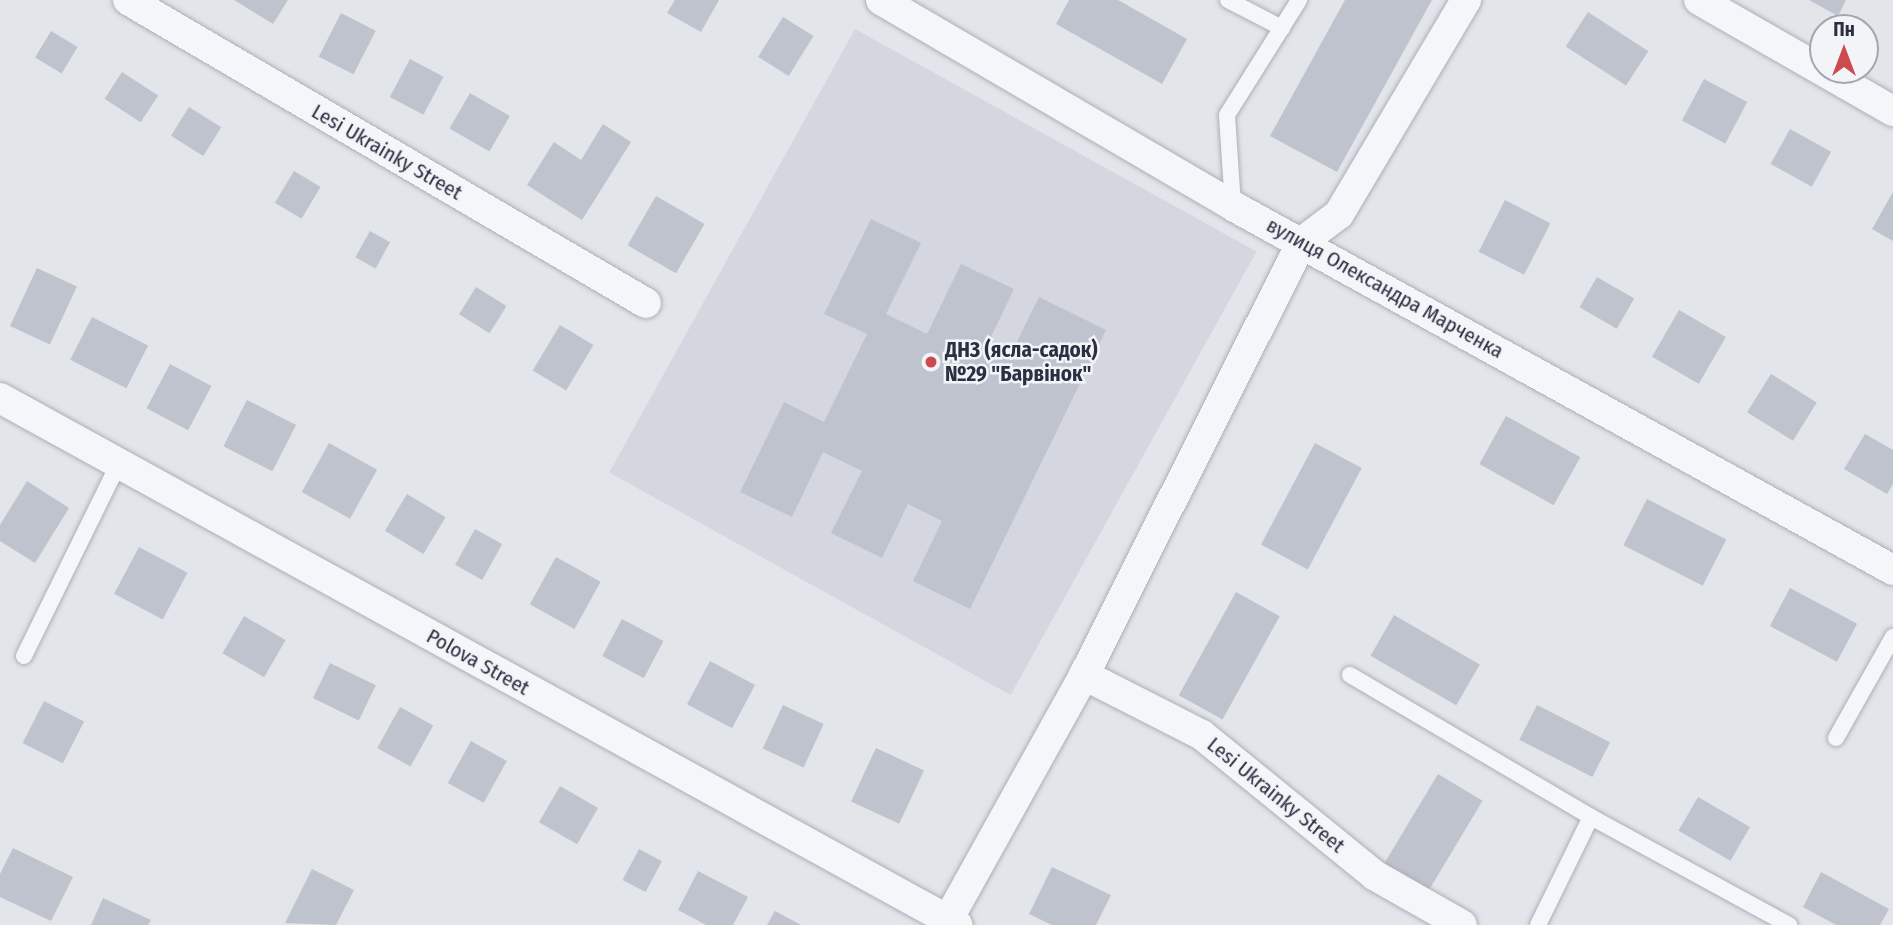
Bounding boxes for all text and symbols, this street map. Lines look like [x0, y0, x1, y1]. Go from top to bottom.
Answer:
north arrow [1809, 14, 1879, 84]
text: Пн [1833, 18, 1855, 41]
street label: Lesi Ukrainky Street [307, 99, 467, 205]
street label: вулиця Олександра Марченка [1262, 212, 1508, 364]
place label: ДНЗ (ясла-садок) №29 "Барвінок" [945, 337, 1098, 387]
marker: ДНЗ (ясла-садок) №29 "Барвінок" [923, 354, 939, 370]
street label: Polova Street [422, 623, 534, 701]
street label: Lesi Ukrainky Street [1202, 732, 1350, 858]

